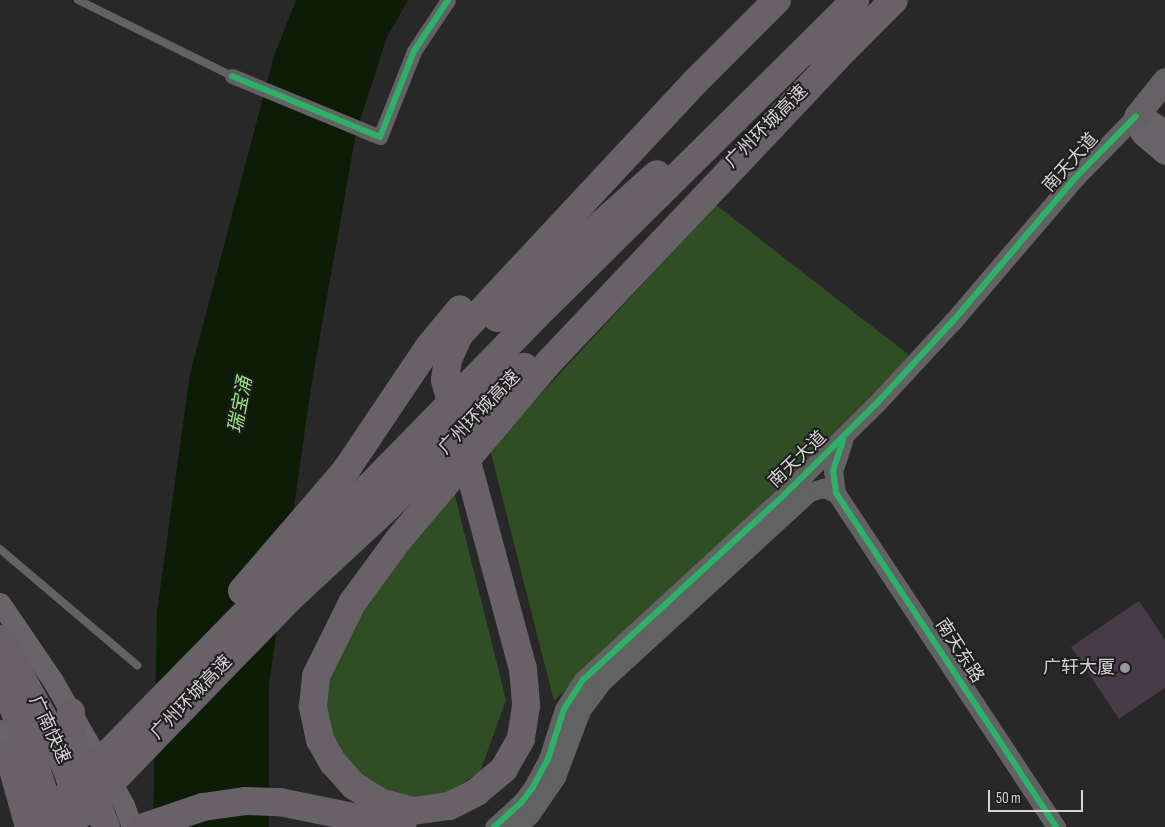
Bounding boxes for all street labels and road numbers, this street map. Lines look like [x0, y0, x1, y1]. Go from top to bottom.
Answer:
street label: 广州环城高速 [721, 81, 813, 173]
street label: 南天大道 [1039, 129, 1103, 197]
street label: 广州环城高速 [435, 367, 525, 459]
street label: 南天大道 [765, 427, 831, 493]
street label: 南天东路 [930, 615, 988, 687]
street label: 广州环城高速 [147, 652, 237, 744]
street label: 广南快速 [24, 693, 74, 767]

